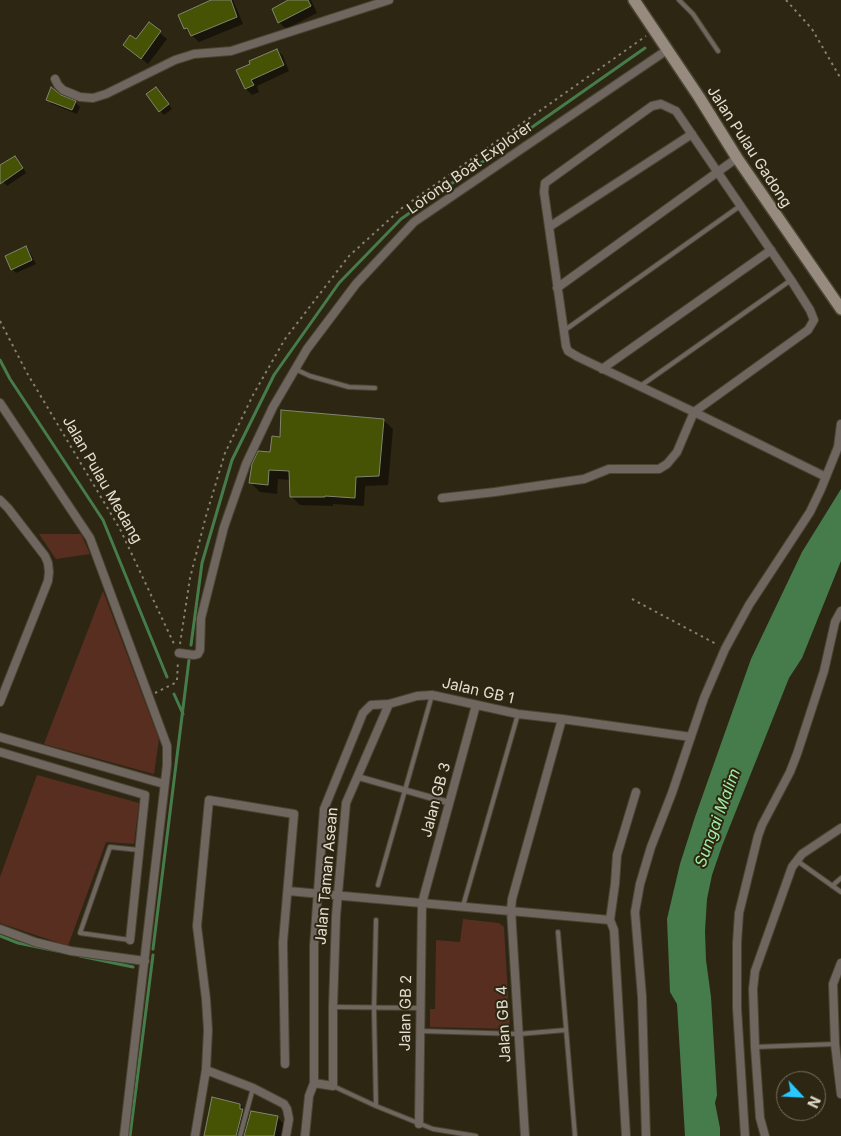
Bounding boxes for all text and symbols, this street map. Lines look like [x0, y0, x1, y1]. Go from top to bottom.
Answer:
street label: Jalan Pulau Gadong [703, 83, 795, 211]
street label: Lorong Boat Explorer [404, 118, 536, 218]
street label: Jalan Pulau Medang [58, 413, 146, 547]
street label: Jalan GB 1 [440, 674, 516, 708]
street label: Jalan GB 3 [417, 761, 455, 839]
water label: Sungai Malim [691, 766, 745, 870]
street label: Jalan Taman Asean [312, 806, 342, 946]
street label: Jalan GB 2 [396, 975, 416, 1051]
street label: Jalan GB 4 [493, 985, 515, 1063]
north arrow [776, 1071, 826, 1121]
text: N [804, 1094, 824, 1111]

